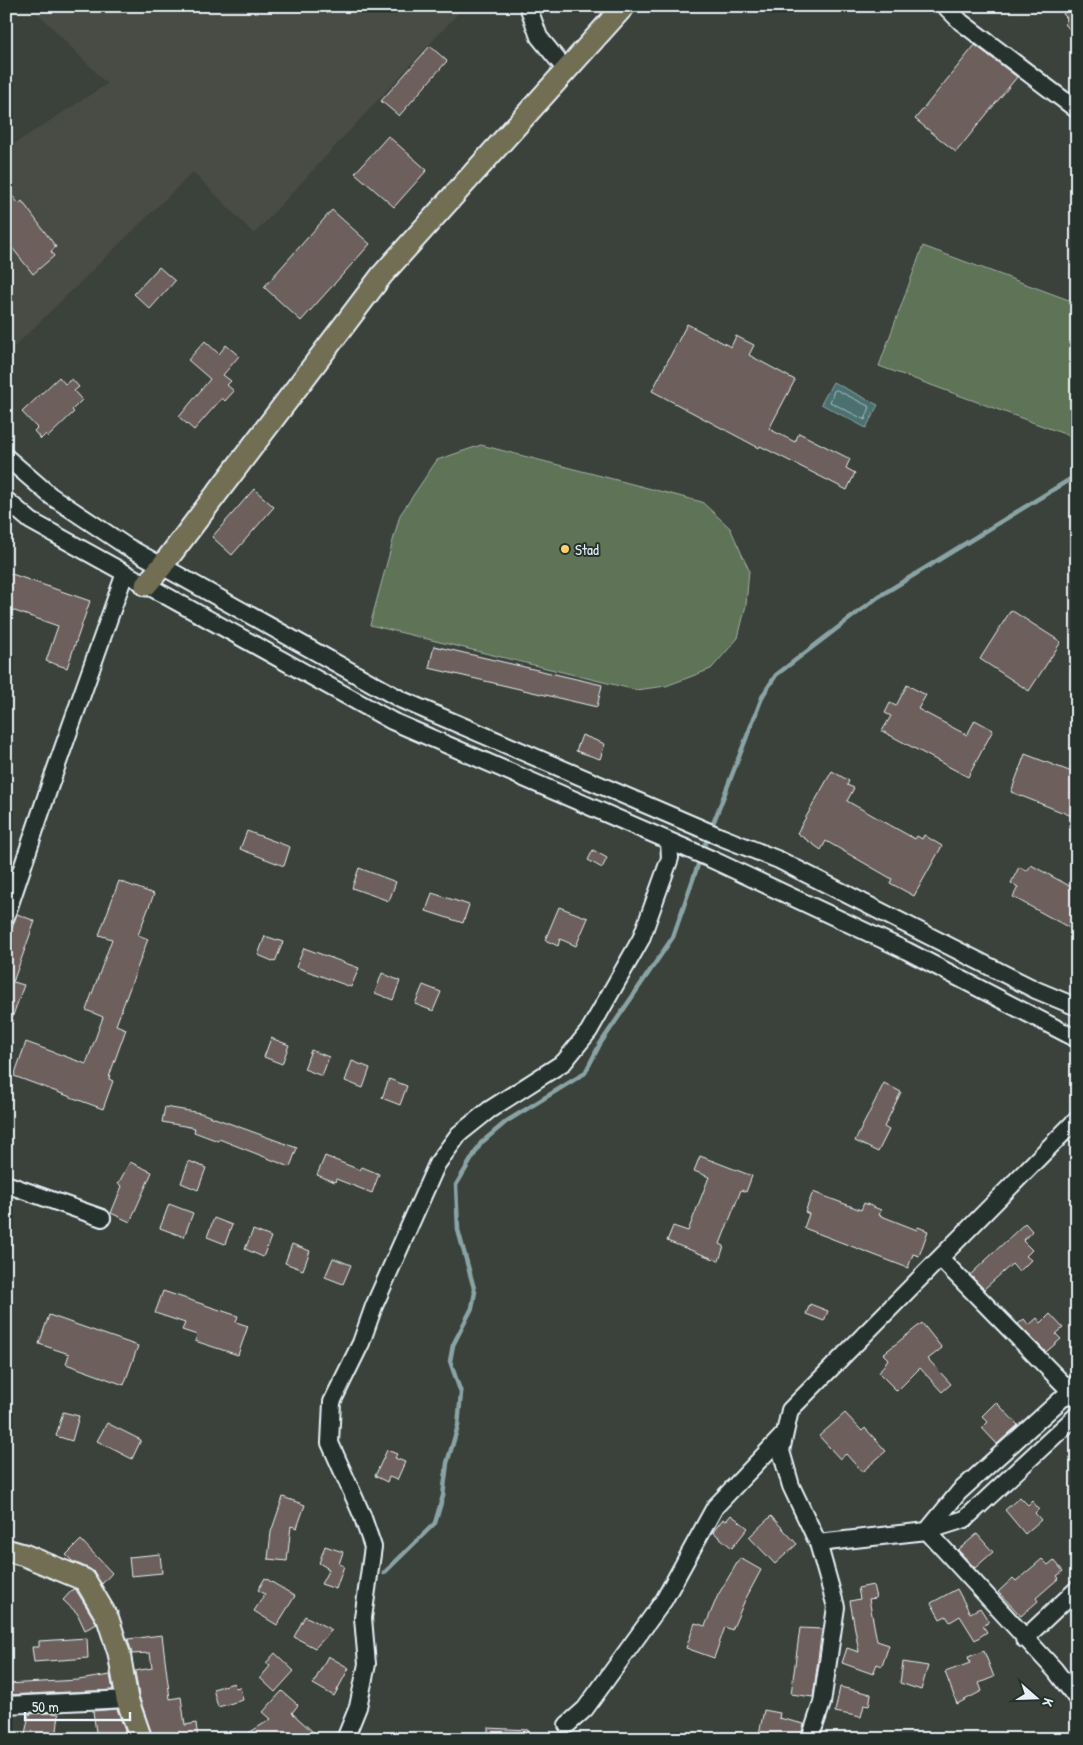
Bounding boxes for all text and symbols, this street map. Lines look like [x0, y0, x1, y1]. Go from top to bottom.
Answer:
place label: Stad [575, 539, 599, 560]
marker: Stad [559, 543, 571, 555]
north arrow [1010, 1672, 1060, 1722]
scale bar [25, 1690, 130, 1722]
text: 50 m [32, 1696, 59, 1717]
text: K [1038, 1696, 1059, 1710]

